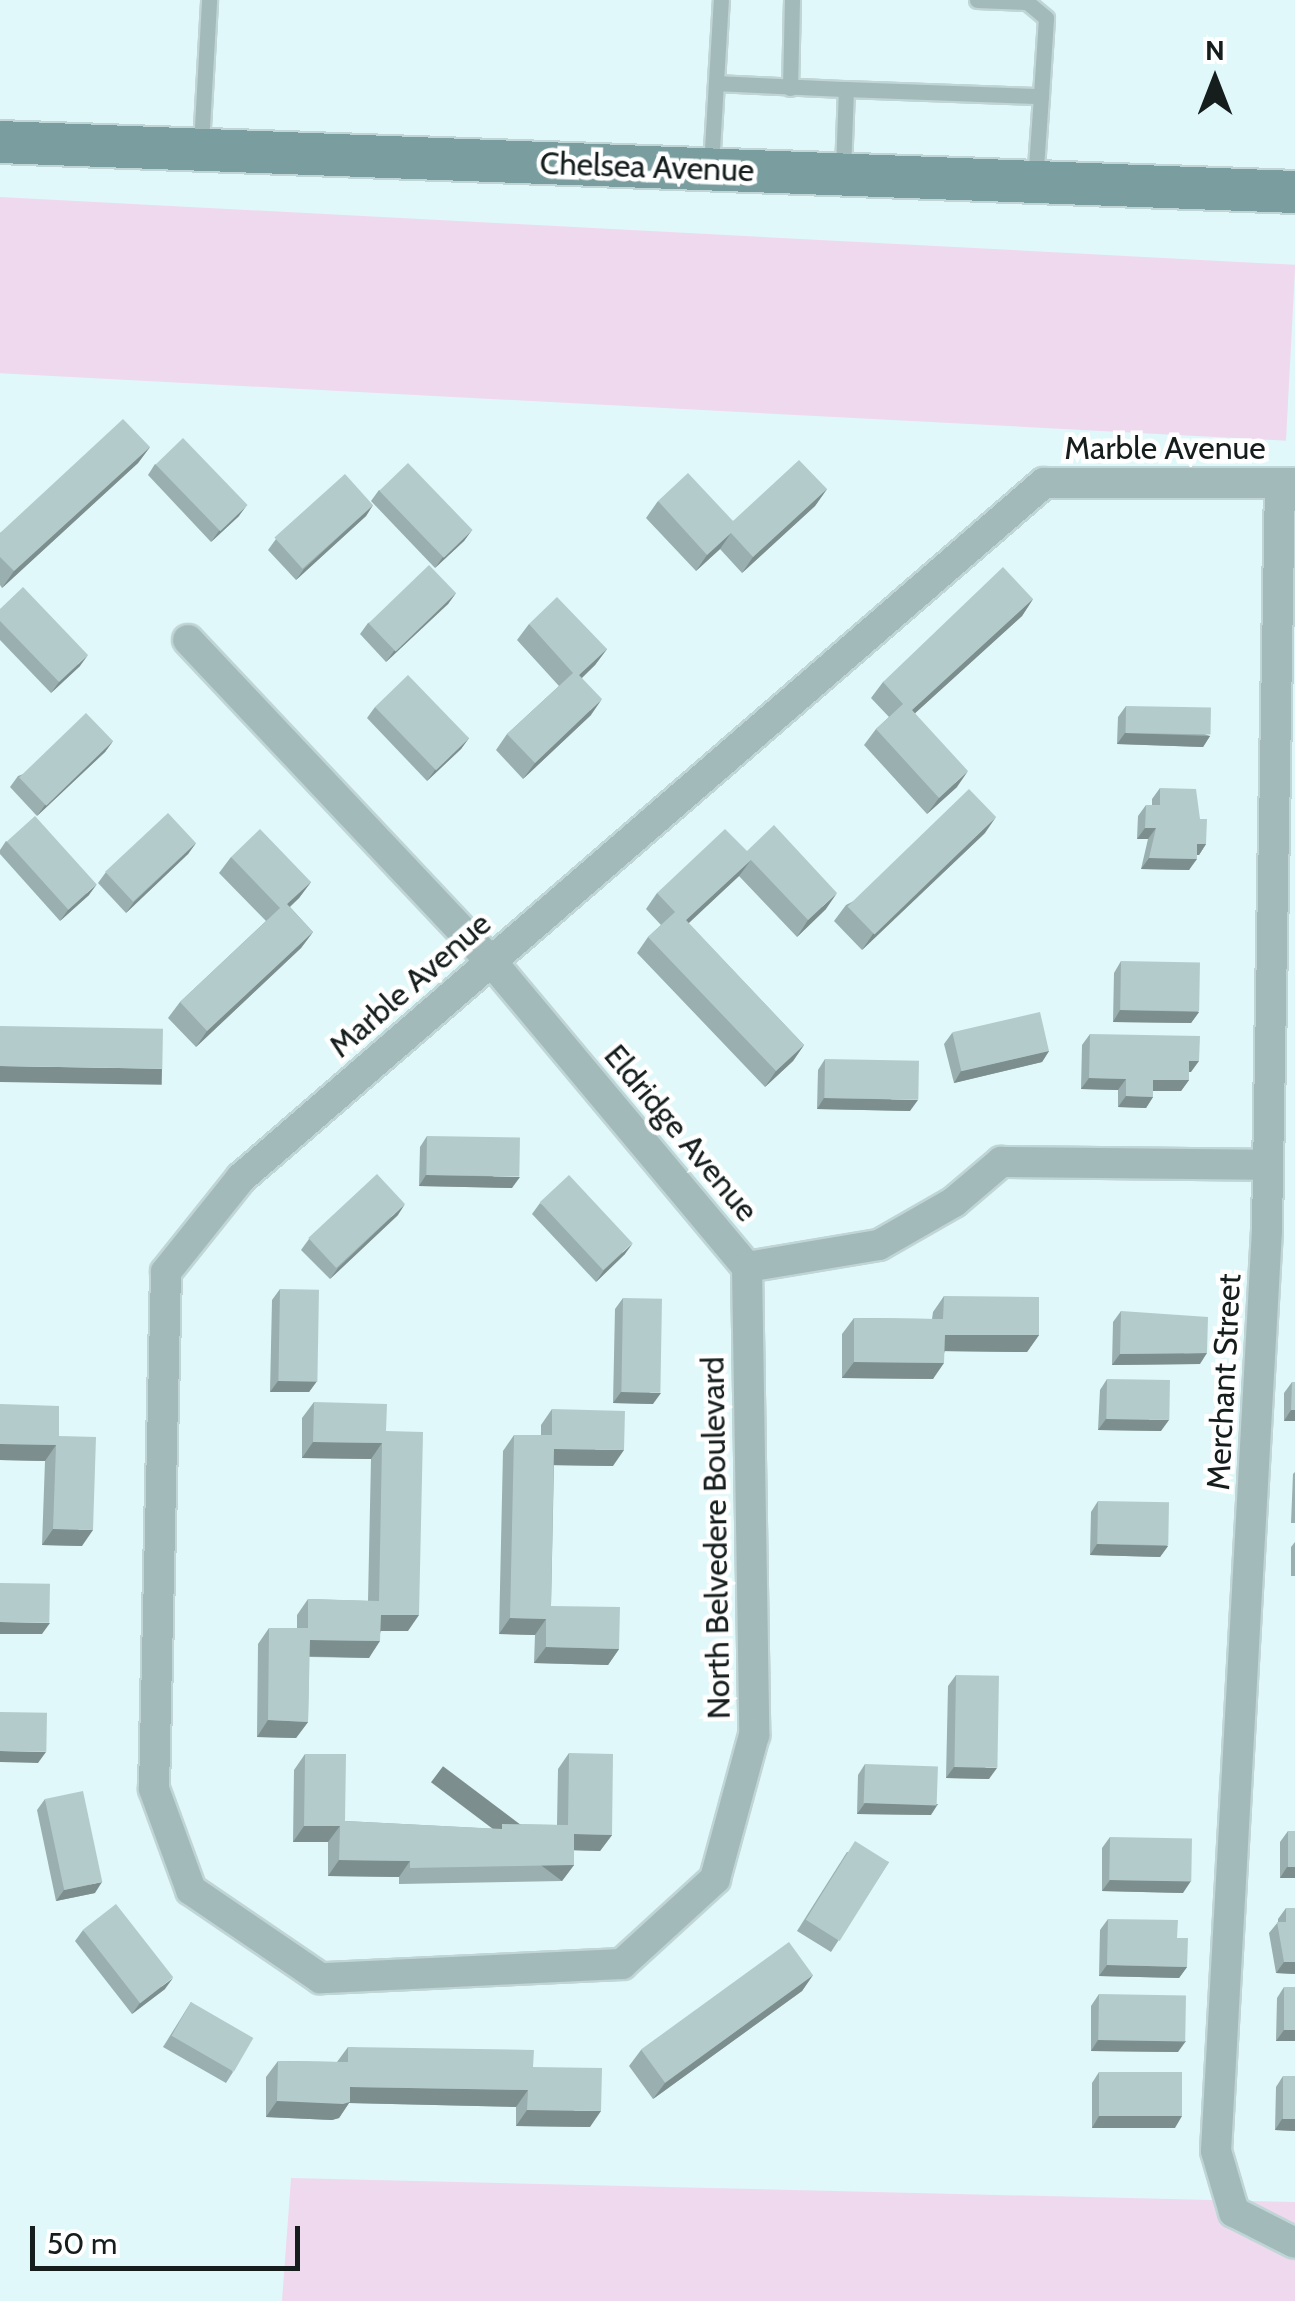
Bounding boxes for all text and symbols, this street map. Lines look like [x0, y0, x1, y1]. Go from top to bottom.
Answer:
north arrow [1165, 30, 1265, 130]
text: N [1205, 33, 1225, 67]
street label: Chelsea Avenue [539, 144, 755, 190]
street label: Marble Avenue [1064, 429, 1266, 467]
street label: Marble Avenue [321, 904, 499, 1066]
street label: Eldridge Avenue [596, 1037, 766, 1229]
street label: Merchant Street [1199, 1273, 1249, 1491]
street label: North Belvedere Boulevard [694, 1356, 738, 1720]
scale bar [35, 2206, 305, 2268]
text: 50 m [47, 2225, 117, 2262]

